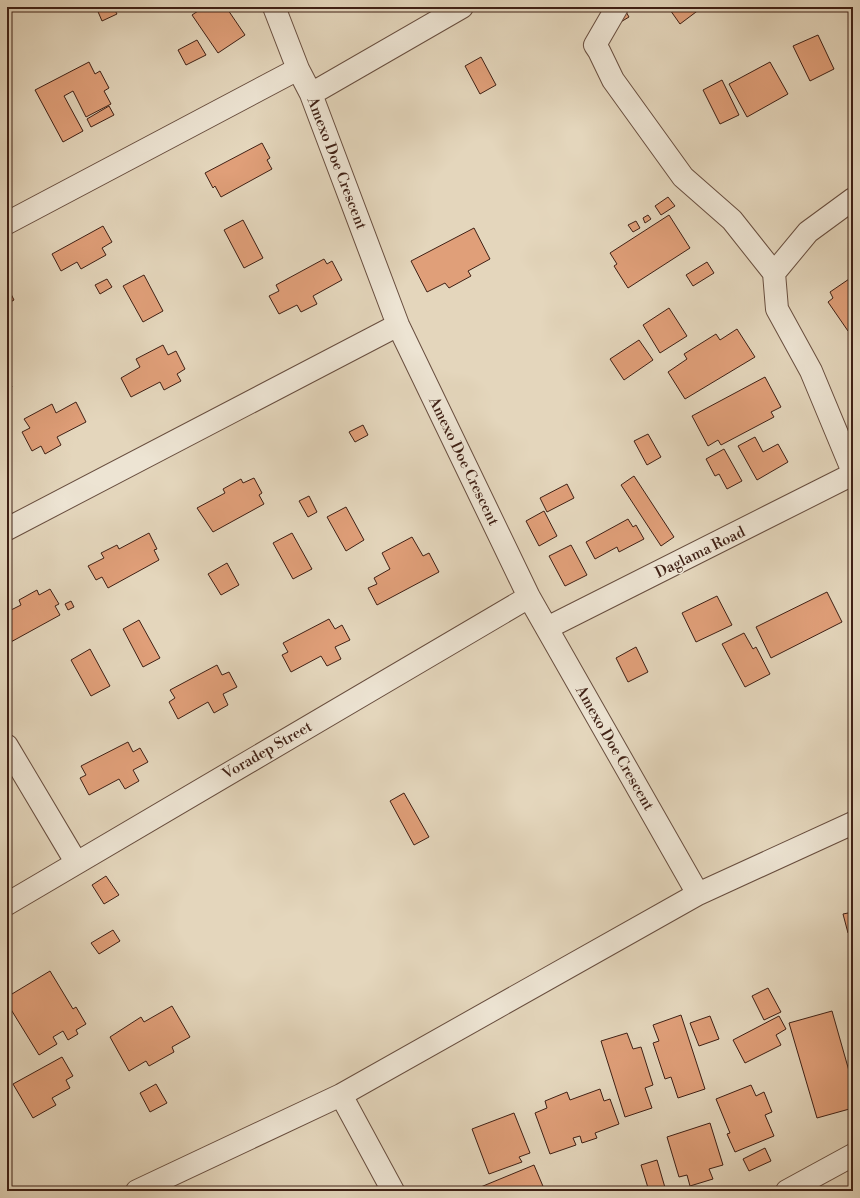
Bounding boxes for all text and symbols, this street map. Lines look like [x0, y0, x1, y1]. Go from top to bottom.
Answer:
street label: Amexo Doe Crescent [302, 93, 371, 233]
street label: Amexo Doe Crescent [424, 393, 503, 529]
street label: Daglama Road [652, 522, 749, 582]
street label: Amexo Doe Crescent [571, 682, 658, 815]
street label: Voradep Street [218, 717, 316, 784]

